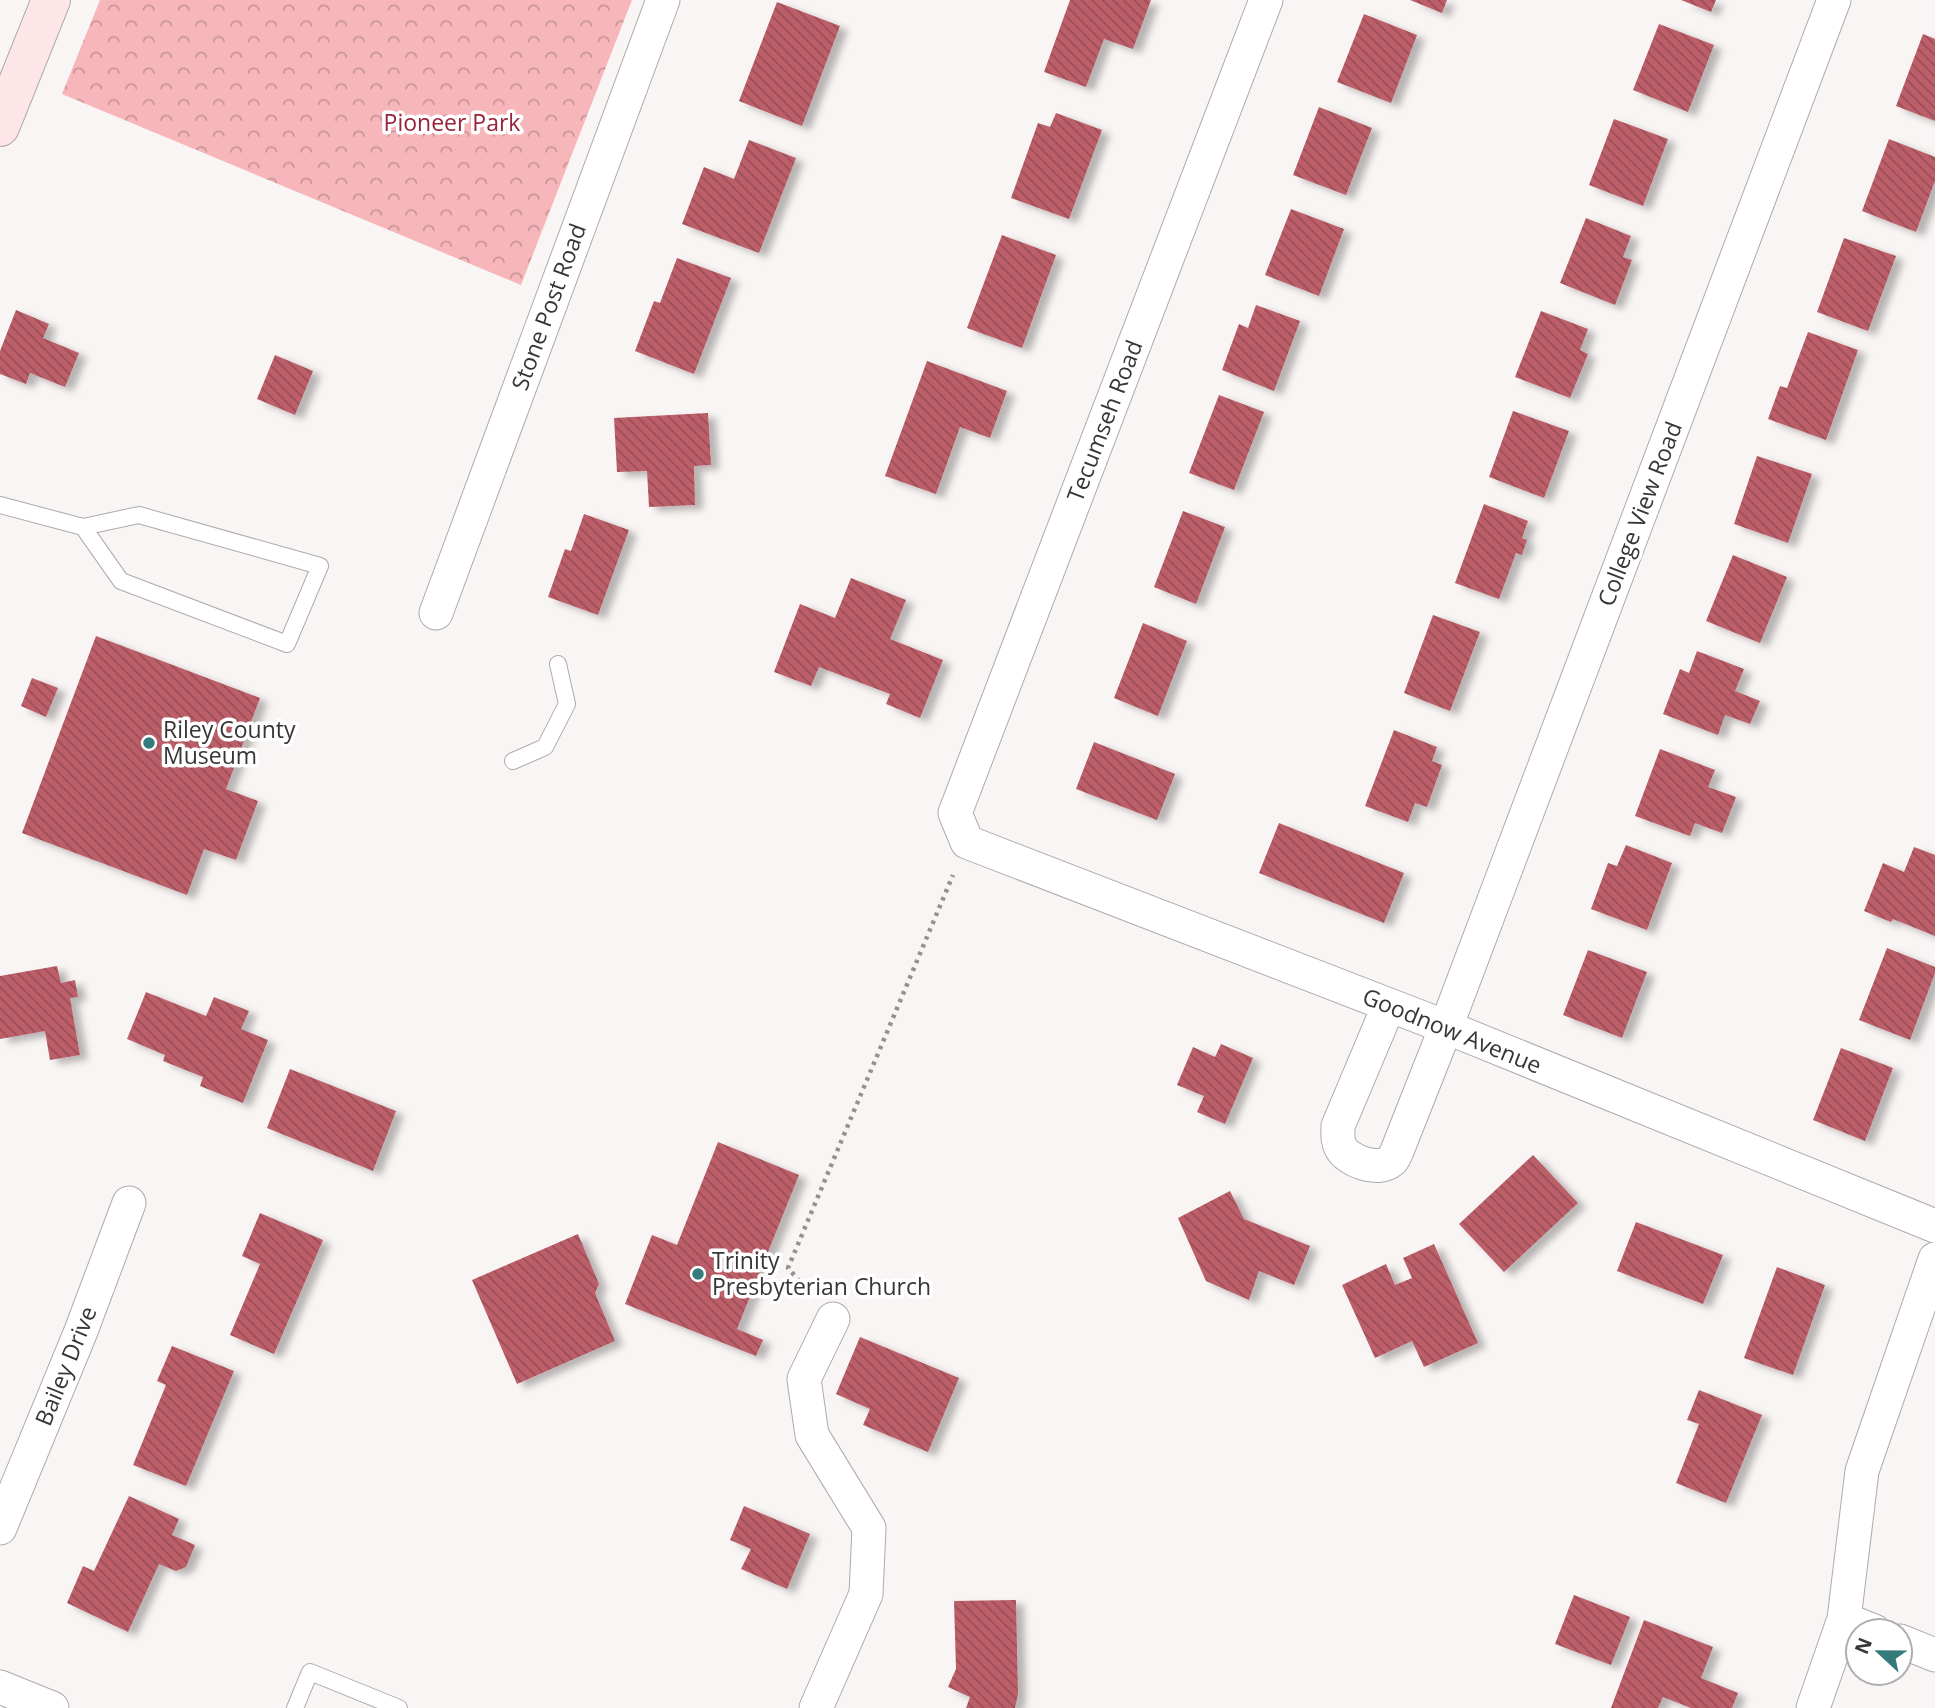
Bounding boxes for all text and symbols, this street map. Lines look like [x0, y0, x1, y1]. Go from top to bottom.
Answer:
park label: Pioneer Park [384, 106, 520, 138]
street label: Stone Post Road [503, 219, 593, 395]
street label: Tecumseh Road [1059, 335, 1150, 506]
street label: College View Road [1589, 417, 1689, 611]
place label: Riley County Museum [163, 713, 296, 771]
marker: Riley County Museum [141, 735, 157, 751]
street label: Goodnow Avenue [1358, 980, 1547, 1081]
place label: Trinity Presbyterian Church [712, 1244, 931, 1302]
marker: Trinity Presbyterian Church [690, 1266, 706, 1282]
street label: Bailey Drive [27, 1301, 104, 1430]
north arrow [1844, 1617, 1914, 1687]
text: N [1848, 1634, 1878, 1658]

